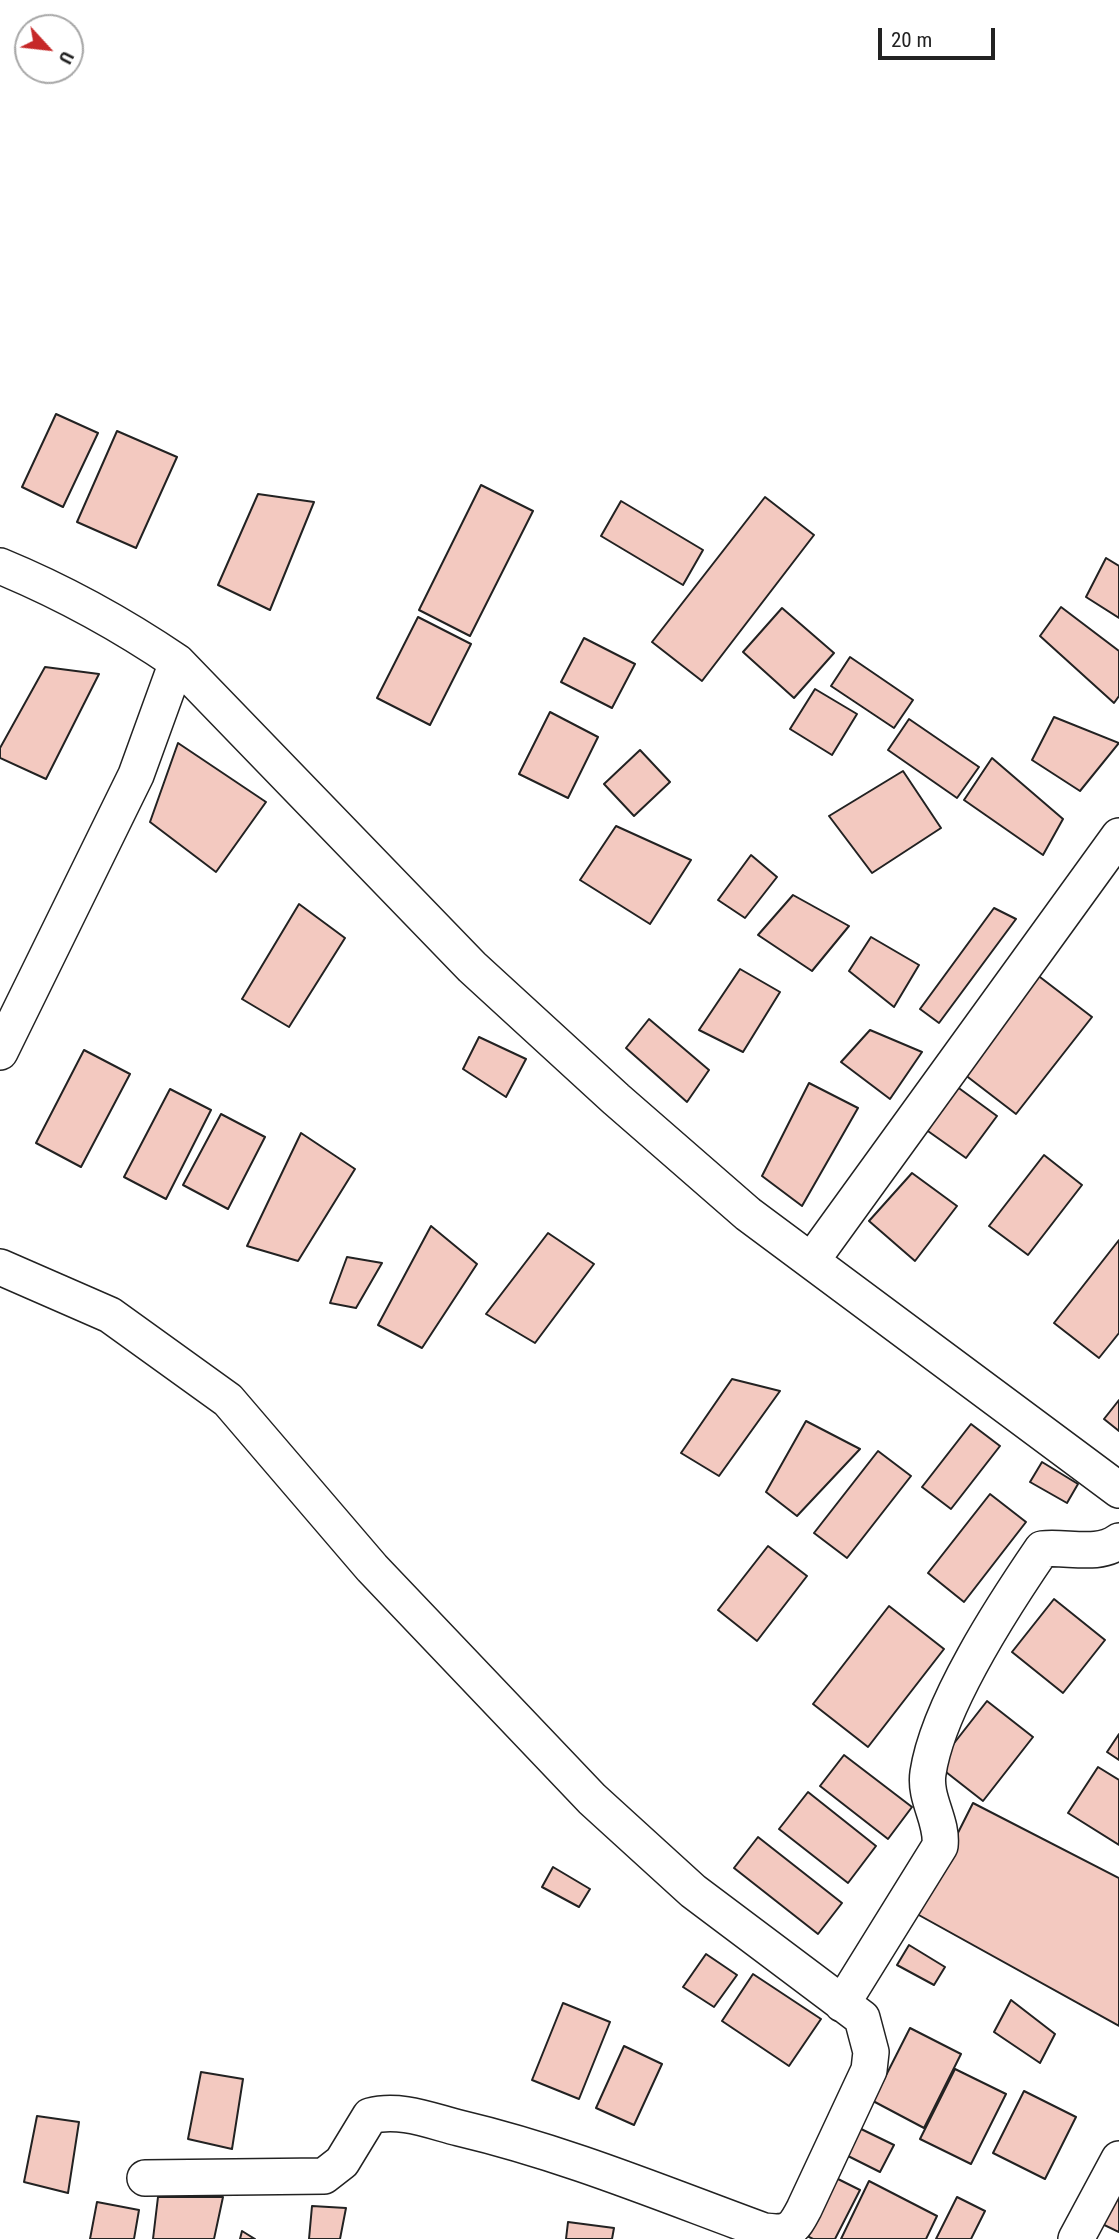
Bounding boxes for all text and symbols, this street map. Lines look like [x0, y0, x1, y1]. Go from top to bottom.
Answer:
north arrow [14, 14, 84, 84]
scale bar [881, 14, 998, 58]
text: 20 m [891, 28, 932, 52]
text: U [54, 48, 79, 68]

